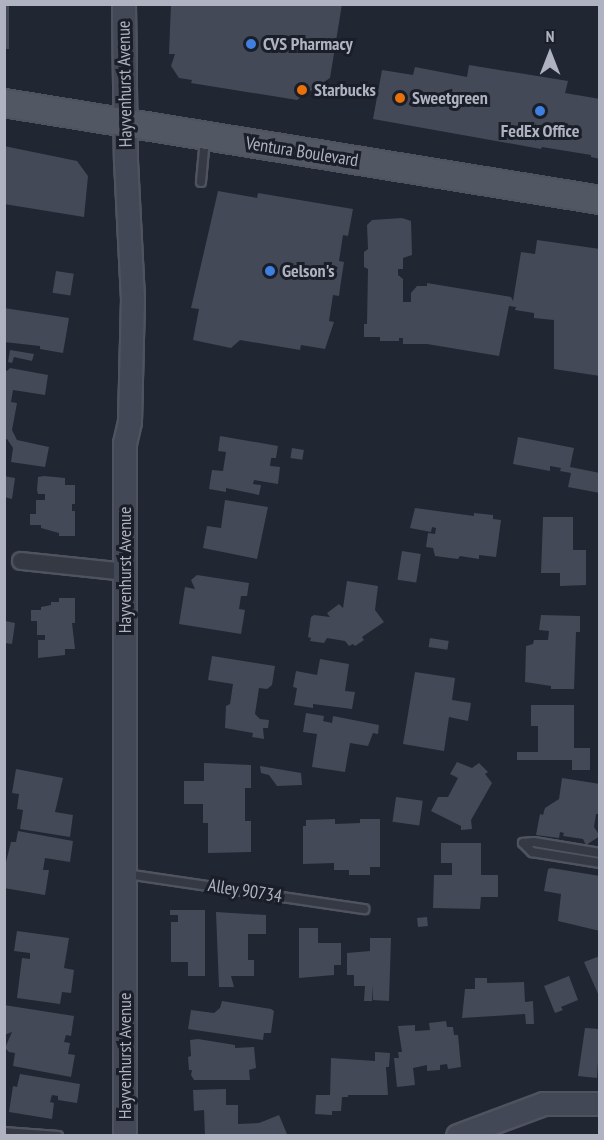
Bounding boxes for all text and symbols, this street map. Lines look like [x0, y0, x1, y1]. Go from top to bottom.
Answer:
street label: Hayvenhurst Avenue [113, 20, 137, 148]
north arrow [520, 24, 580, 84]
text: N [546, 26, 554, 46]
place label: CVS Pharmacy [263, 33, 353, 55]
marker: CVS Pharmacy [244, 37, 258, 51]
place label: Starbucks [314, 79, 376, 101]
marker: Starbucks [295, 83, 309, 97]
place label: Sweetgreen [412, 87, 488, 109]
marker: Sweetgreen [393, 91, 407, 105]
marker: FedEx Office [533, 104, 547, 118]
place label: FedEx Office [500, 120, 580, 142]
street label: Ventura Boulevard [244, 132, 360, 172]
place label: Gelson's [282, 260, 335, 282]
marker: Gelson's [263, 264, 277, 278]
street label: Hayvenhurst Avenue [114, 506, 136, 634]
street label: Alley 90734 [206, 874, 284, 908]
street label: Hayvenhurst Avenue [114, 992, 136, 1120]

